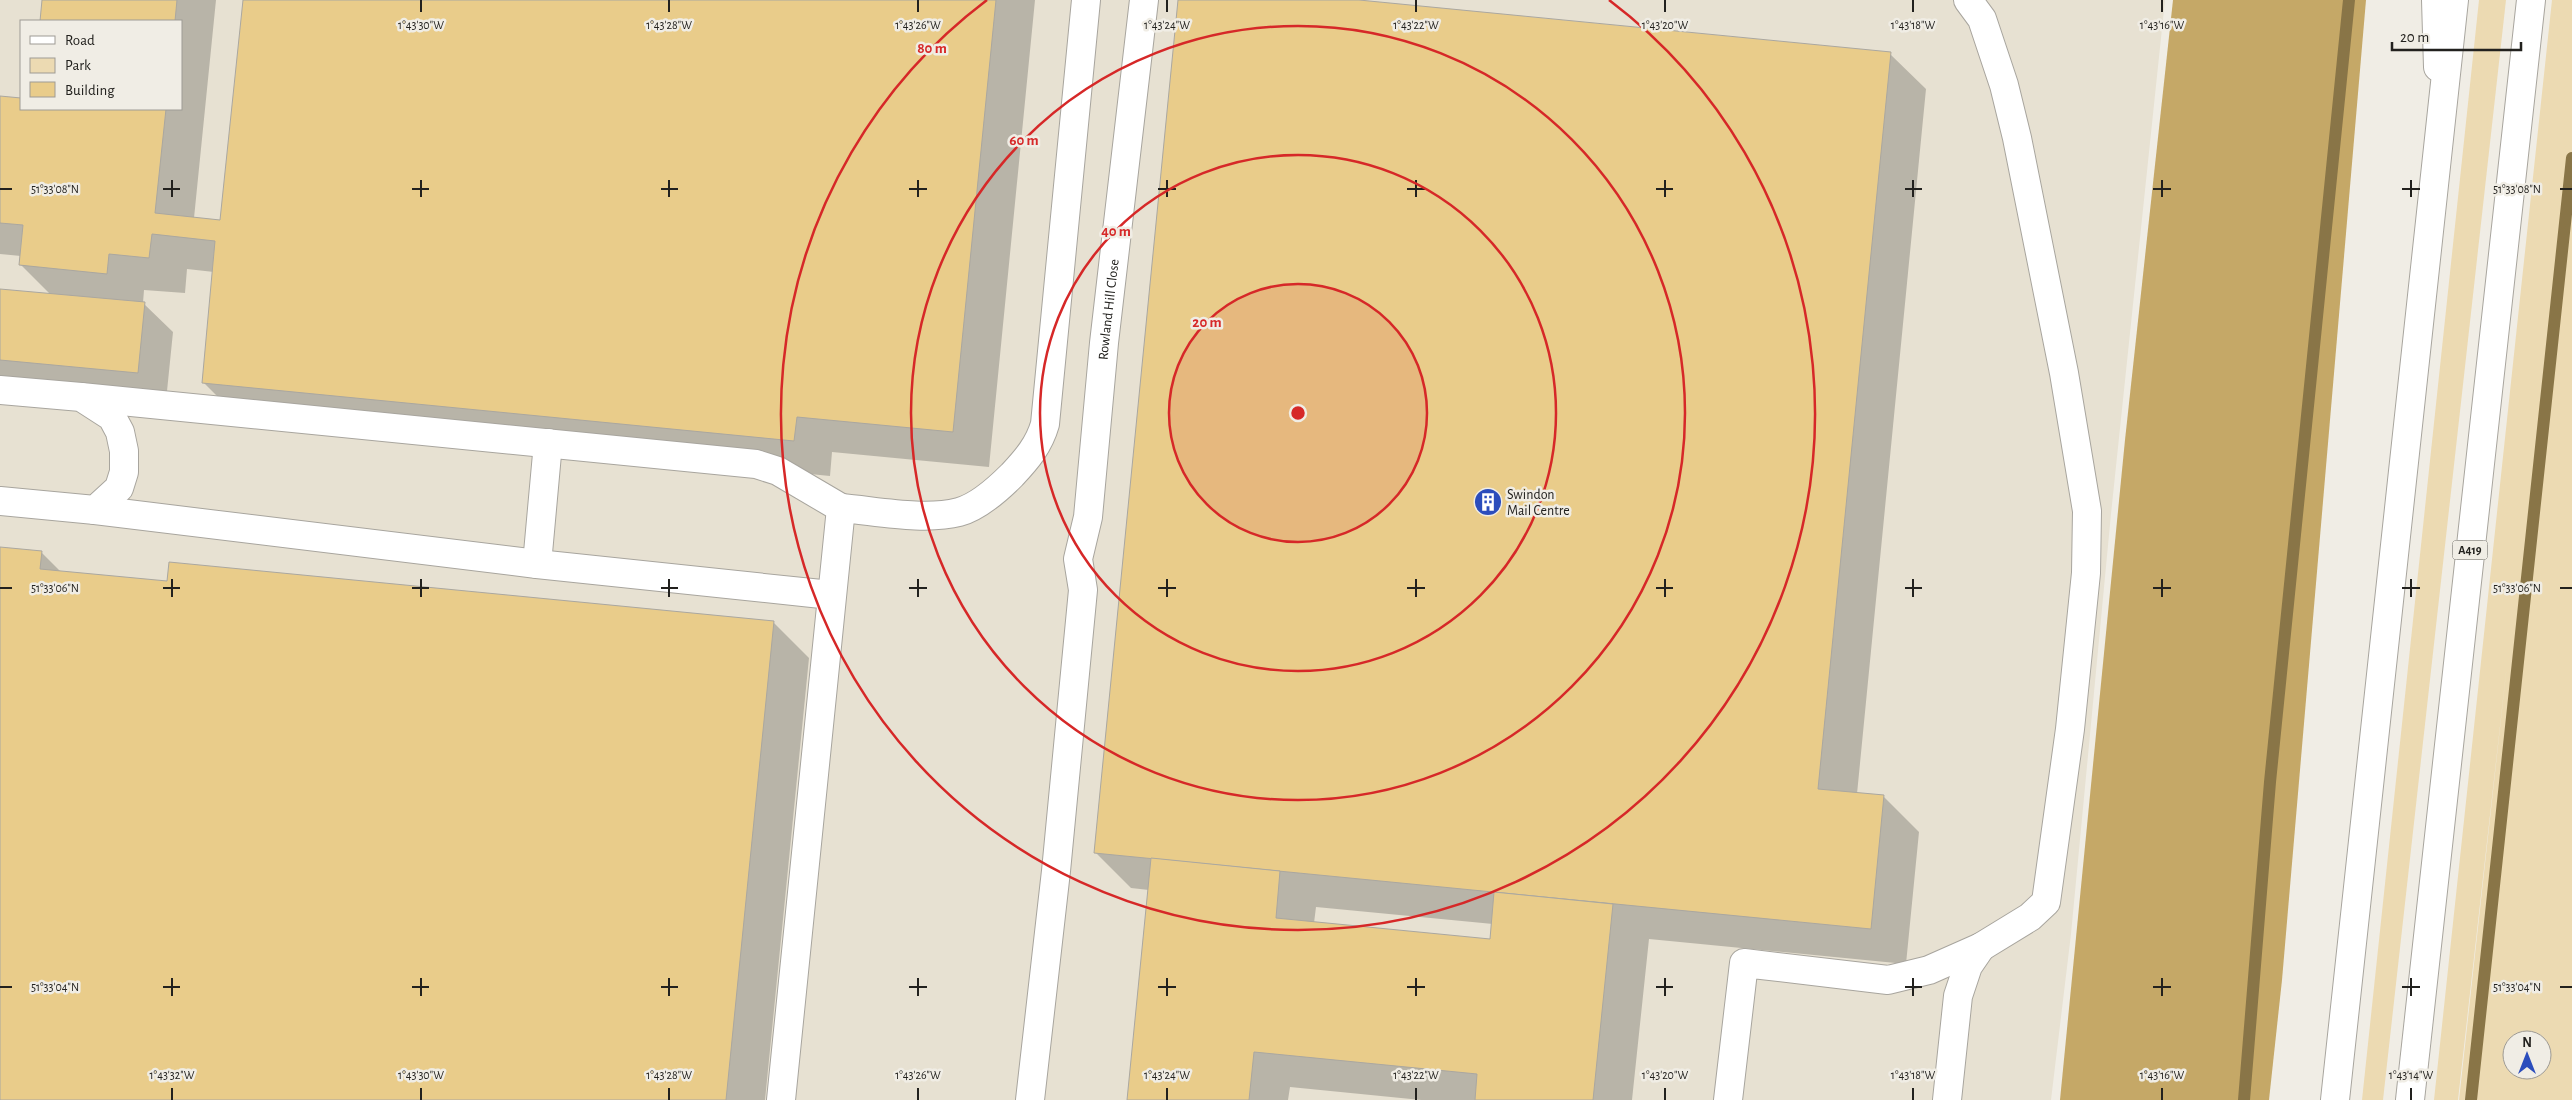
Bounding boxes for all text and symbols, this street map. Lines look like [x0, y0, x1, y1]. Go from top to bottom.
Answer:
text: 1°43'30"W [398, 19, 444, 31]
text: 1°43'28"W [646, 19, 692, 31]
text: 1°43'26"W [895, 19, 941, 31]
text: 1°43'24"W [1144, 19, 1190, 31]
text: 1°43'22"W [1393, 19, 1439, 31]
text: 1°43'20"W [1642, 19, 1688, 31]
text: 1°43'18"W [1891, 19, 1935, 31]
text: 1°43'16"W [2140, 19, 2184, 31]
legend [20, 20, 182, 110]
scale bar [2392, 20, 2521, 52]
text: 20 m [2400, 30, 2429, 45]
text: Road [65, 33, 95, 48]
text: 80 m [917, 41, 947, 56]
text: Park [65, 58, 91, 73]
text: Building [65, 83, 115, 98]
text: 60 m [1009, 133, 1039, 148]
text: 51°33'08"N [31, 183, 79, 195]
text: 51°33'08"N [2493, 183, 2541, 195]
text: 40 m [1101, 224, 1131, 239]
street label: Rowland Hill Close [1096, 258, 1122, 360]
text: 20 m [1192, 315, 1222, 330]
centre of rings [1289, 404, 1307, 422]
building icon: Swindon Mail Centre [1473, 487, 1503, 517]
place label: Swindon Mail Centre [1507, 488, 1570, 518]
road number: A419 [2452, 540, 2488, 560]
text: 51°33'06"N [31, 582, 79, 594]
text: 51°33'06"N [2493, 582, 2541, 594]
text: 51°33'04"N [31, 981, 79, 993]
text: 51°33'04"N [2493, 981, 2541, 993]
north arrow [2502, 1030, 2552, 1080]
text: N [2522, 1036, 2532, 1050]
text: 1°43'32"W [149, 1069, 195, 1081]
text: 1°43'30"W [398, 1069, 444, 1081]
text: 1°43'28"W [646, 1069, 692, 1081]
text: 1°43'26"W [895, 1069, 941, 1081]
text: 1°43'24"W [1144, 1069, 1190, 1081]
text: 1°43'22"W [1393, 1069, 1439, 1081]
text: 1°43'20"W [1642, 1069, 1688, 1081]
text: 1°43'18"W [1891, 1069, 1935, 1081]
text: 1°43'16"W [2140, 1069, 2184, 1081]
text: 1°43'14"W [2389, 1069, 2434, 1081]

